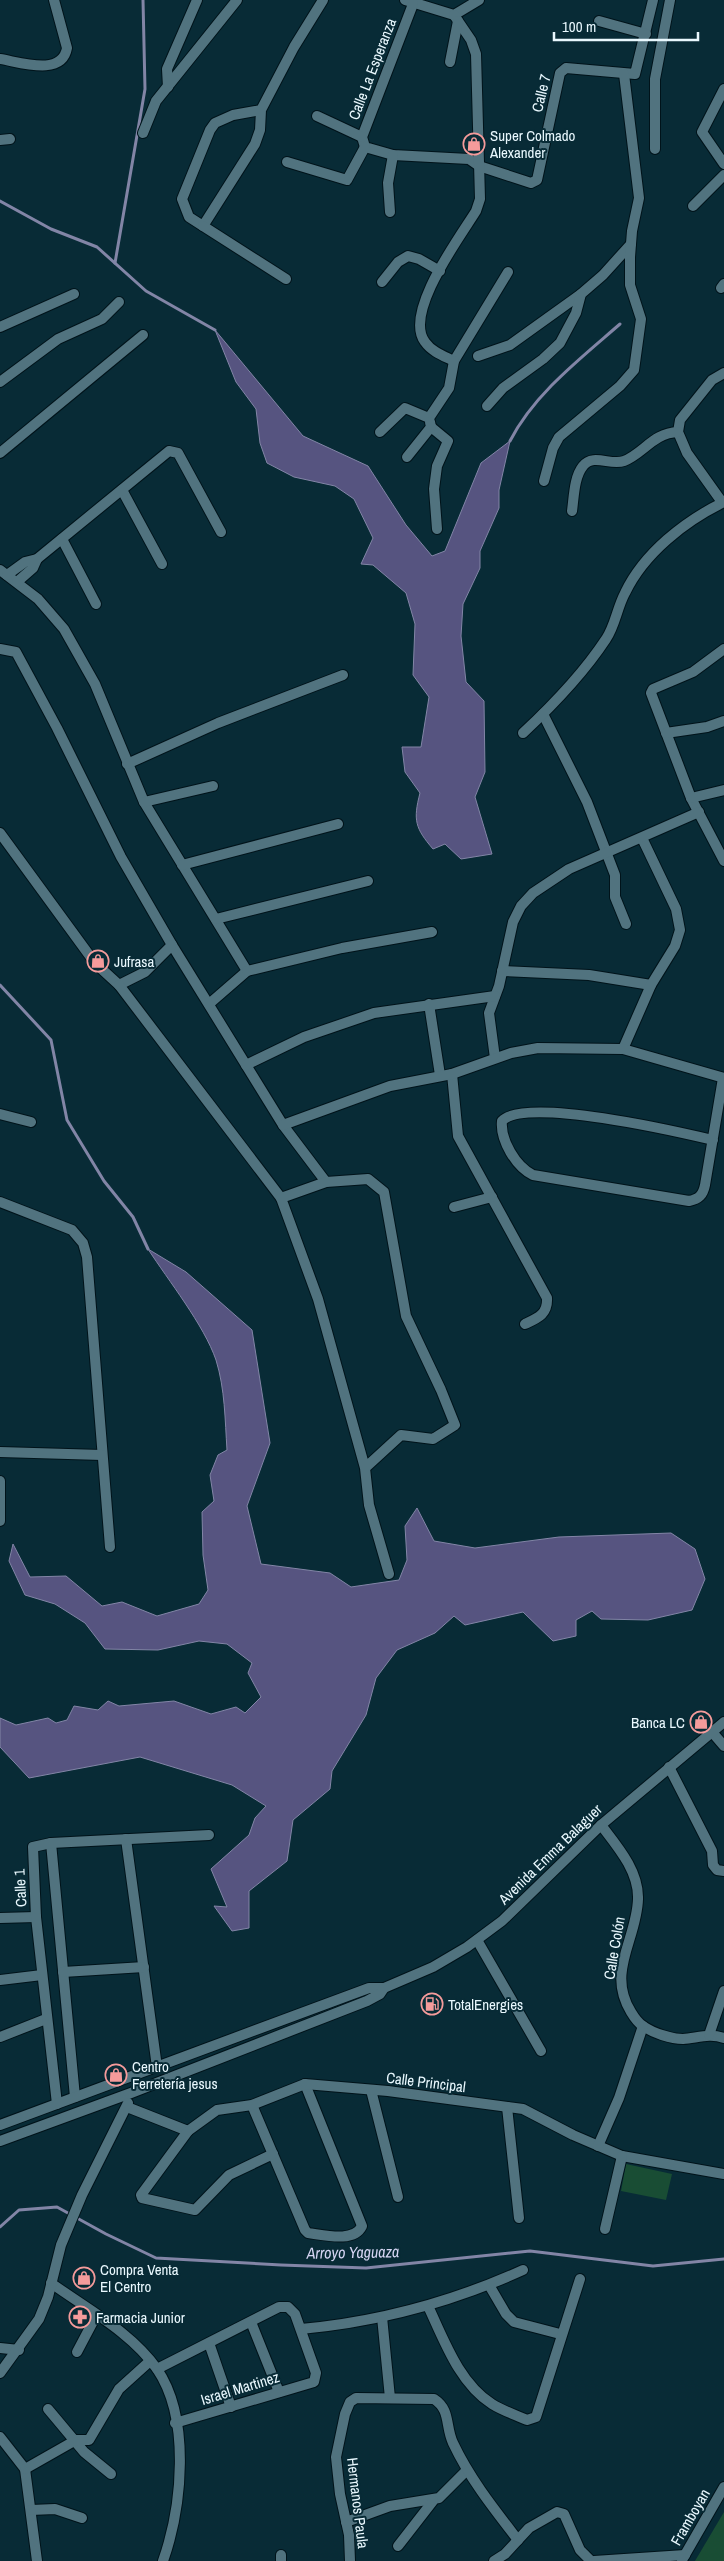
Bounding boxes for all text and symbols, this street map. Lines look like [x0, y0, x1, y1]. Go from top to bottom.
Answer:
scale bar [554, 10, 698, 42]
street label: Calle La Esperanza [343, 15, 401, 123]
text: 100 m [562, 16, 596, 37]
street label: Calle 7 [526, 72, 556, 114]
place label: Super Colmado Alexander [489, 125, 576, 163]
shop icon: Super Colmado Alexander [462, 132, 486, 156]
shop icon: Jufrasa [86, 949, 110, 973]
place label: Jufrasa [114, 951, 154, 972]
shop icon: Banca LC [689, 1710, 713, 1734]
place label: Banca LC [631, 1712, 685, 1733]
street label: Avenida Emma Balaguer [493, 1799, 606, 1910]
street label: Calle 1 [9, 1868, 31, 1908]
street label: Calle Colón [598, 1915, 630, 1981]
fuel station icon: TotalEnergies [420, 1992, 444, 2016]
place label: TotalEnergies [448, 1994, 523, 2015]
place label: Centro Ferretería jesus [132, 2056, 218, 2094]
shop icon: Centro Ferretería jesus [104, 2063, 128, 2087]
street label: Calle Principal [385, 2067, 467, 2097]
water label: Arroyo Yaguaza [306, 2240, 399, 2264]
place label: Compra Venta El Centro [100, 2259, 179, 2297]
shop icon: Compra Venta El Centro [72, 2266, 96, 2290]
pharmacy icon: Farmacia Junior [68, 2305, 92, 2329]
place label: Farmacia Junior [96, 2307, 185, 2328]
street label: Israel Martinez [198, 2366, 282, 2410]
street label: Hermanos Paula [342, 2456, 374, 2550]
street label: Framboyan [665, 2485, 715, 2549]

